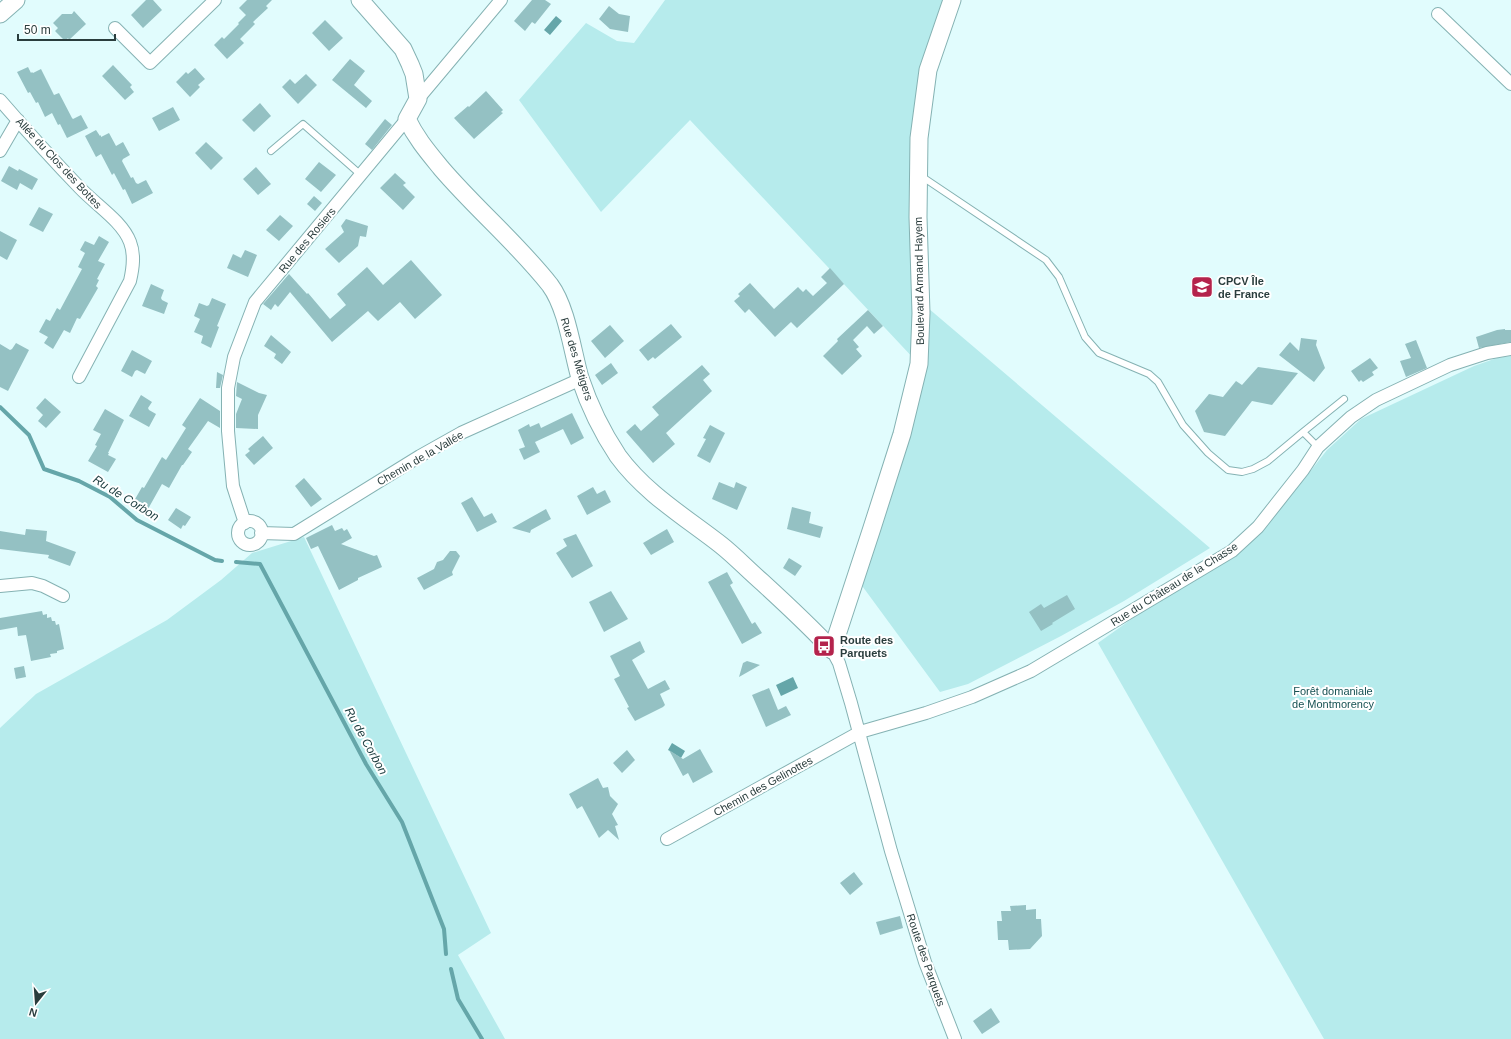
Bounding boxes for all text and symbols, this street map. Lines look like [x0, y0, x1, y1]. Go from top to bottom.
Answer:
scale bar [18, 16, 115, 42]
text: 50 m [24, 23, 51, 37]
street label: Allée du Clos des Bottes [14, 115, 105, 211]
street label: Rue des Rosiers [276, 205, 338, 275]
street label: Boulevard Armand Hayem [912, 217, 926, 345]
school or university icon: CPCV Île de France [1189, 274, 1215, 300]
place label: CPCV Île de France [1218, 275, 1270, 300]
street label: Rue des Métigers [559, 316, 595, 402]
street label: Chemin de la Vallée [375, 428, 465, 488]
water label: Ru de Corbon [91, 472, 162, 524]
street label: Rue du Château de la Chasse [1108, 540, 1240, 628]
bus stop icon: Route des Parquets [811, 633, 837, 659]
place label: Route des Parquets [840, 634, 893, 659]
park label: Forêt domaniale de Montmorency [1292, 685, 1374, 710]
water label: Ru de Corbon [342, 705, 390, 777]
street label: Chemin des Gelinottes [711, 754, 815, 818]
street label: Route des Parquets [904, 912, 948, 1008]
north arrow [16, 983, 56, 1023]
text: N [27, 1006, 39, 1019]

